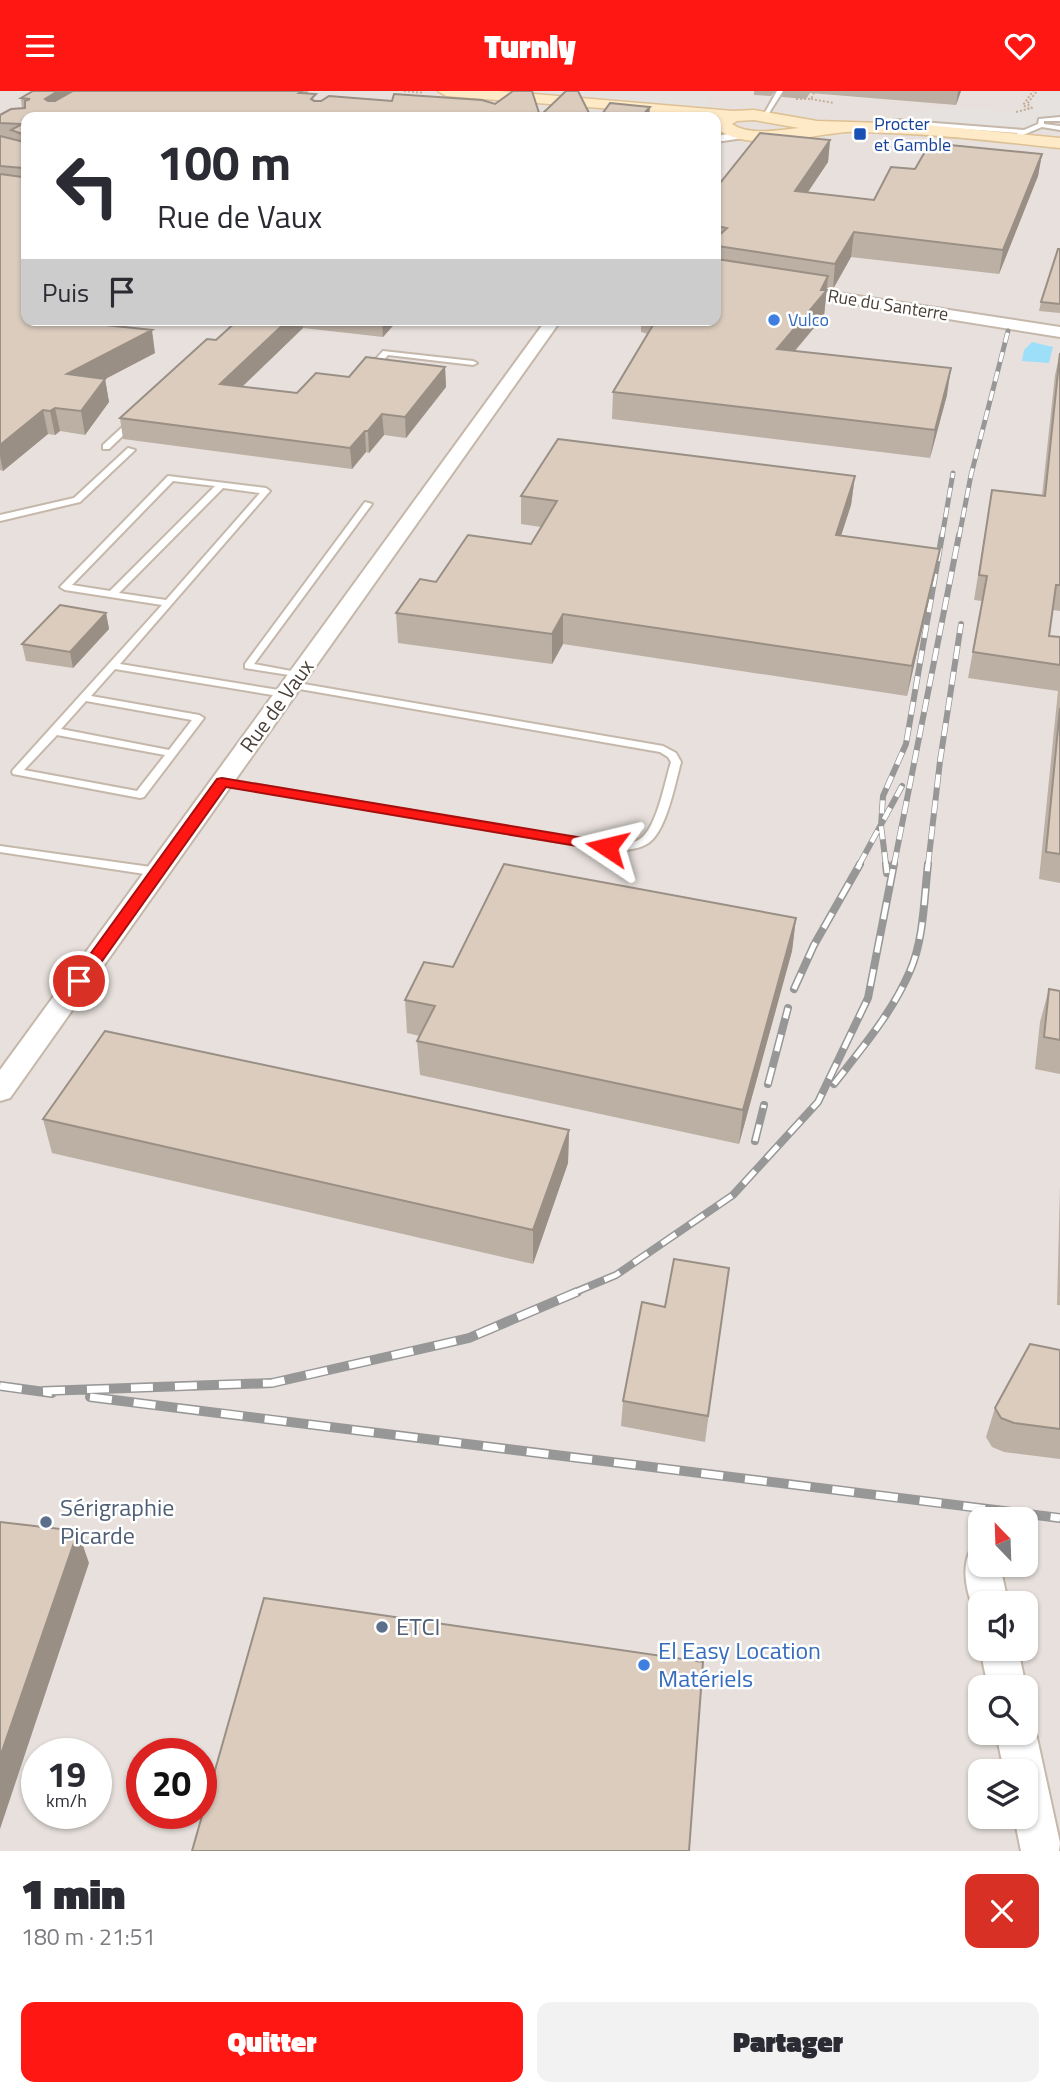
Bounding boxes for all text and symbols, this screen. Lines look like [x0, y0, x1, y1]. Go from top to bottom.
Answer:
text: Turnly [484, 22, 576, 70]
icon: menu [21, 27, 59, 65]
icon: heart [1001, 27, 1039, 65]
place label: Procter et Gamble [874, 110, 951, 158]
text: 100 m [157, 124, 291, 199]
marker: Procter et Gamble [852, 126, 868, 142]
icon: left [42, 140, 133, 231]
text: Rue de Vaux [157, 192, 322, 240]
text: Puis [42, 273, 89, 312]
icon: arrive [103, 273, 141, 311]
street label: Rue du Santerre [826, 282, 950, 327]
place label: Vulco [788, 306, 829, 333]
marker: Vulco [766, 312, 782, 328]
street label: Rue de Vaux [231, 652, 321, 759]
position arrow [570, 810, 644, 884]
pin [49, 951, 109, 1011]
icon: arrive [60, 962, 98, 1000]
place label: Sérigraphie Picarde [60, 1489, 174, 1553]
north arrow [968, 1507, 1038, 1577]
map controls [968, 1507, 1038, 1829]
marker: Sérigraphie Picarde [38, 1514, 54, 1530]
button: sound [968, 1591, 1038, 1661]
place label: ETCI [396, 1608, 441, 1644]
marker: ETCI [374, 1619, 390, 1635]
place label: El Easy Location Matériels [658, 1632, 821, 1696]
marker: El Easy Location Matériels [636, 1657, 652, 1673]
button: search [968, 1675, 1038, 1745]
speed limit sign: 20 [126, 1738, 217, 1829]
text: 19 [47, 1747, 86, 1801]
button: layers [968, 1759, 1038, 1829]
text: km/h [46, 1787, 87, 1814]
text: 1 min [21, 1861, 125, 1925]
button: close [965, 1874, 1039, 1948]
text: 180 m · 21:51 [21, 1919, 156, 1954]
button: Quitter [21, 2002, 523, 2082]
button: Partager [537, 2002, 1039, 2082]

